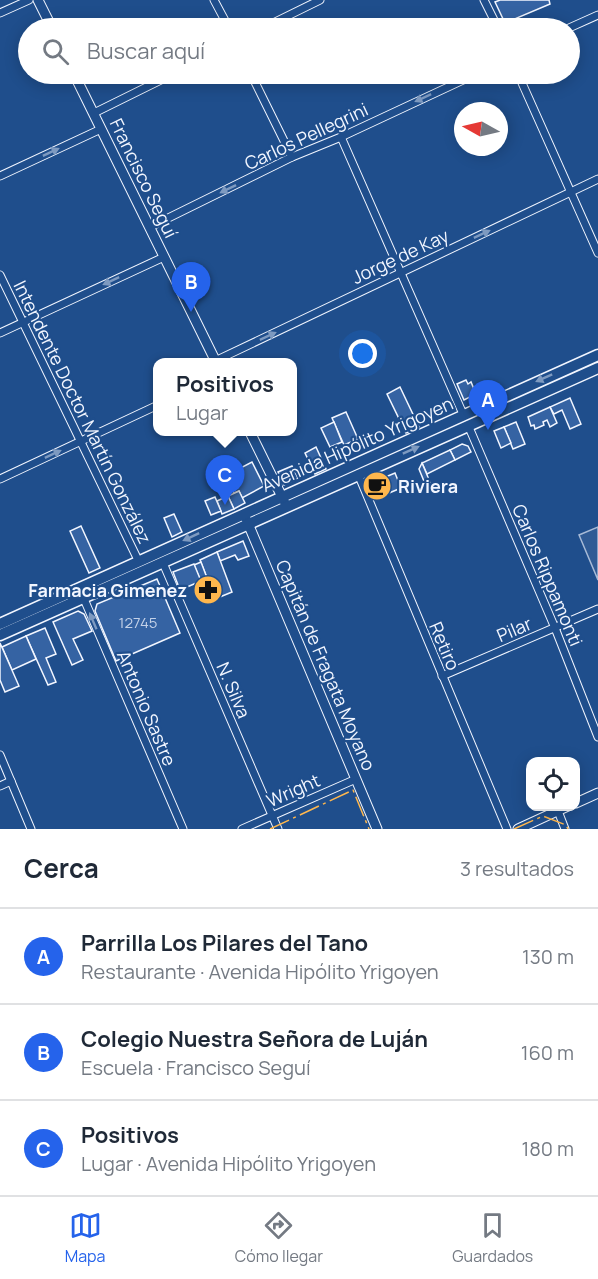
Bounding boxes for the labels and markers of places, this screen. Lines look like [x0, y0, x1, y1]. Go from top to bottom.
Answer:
pin: B [172, 262, 210, 312]
pin: A [468, 380, 508, 430]
pin: C [206, 456, 244, 505]
cafe icon: Riviera [361, 470, 393, 502]
place label: Riviera [398, 474, 458, 498]
pharmacy icon: Farmacia Gimenez [192, 574, 224, 606]
place label: Farmacia Gimenez [28, 578, 187, 602]

